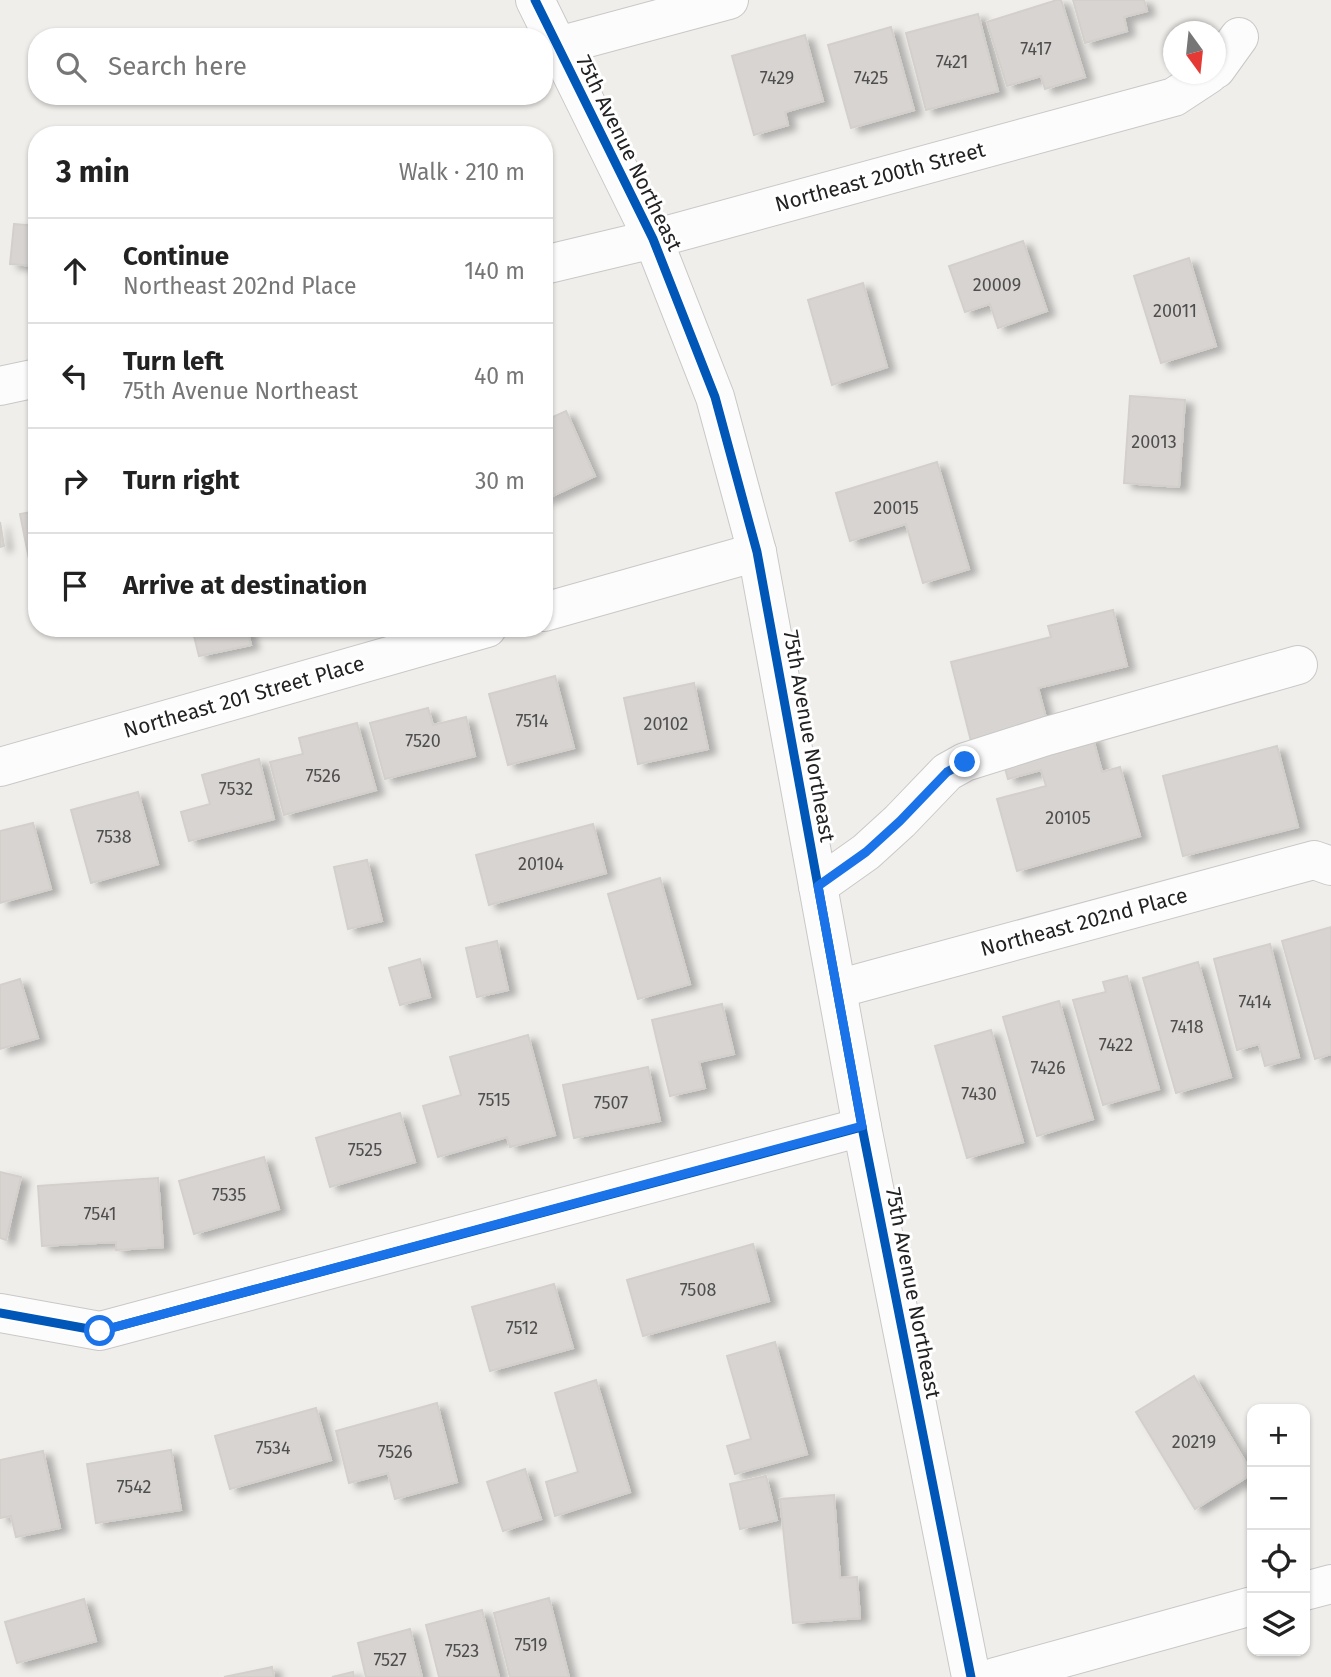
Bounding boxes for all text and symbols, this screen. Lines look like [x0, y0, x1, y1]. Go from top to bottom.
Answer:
north arrow [1163, 21, 1226, 84]
search box [28, 28, 553, 105]
house number: 7417 [1020, 38, 1052, 60]
icon: search [52, 48, 90, 86]
text: Search here [108, 51, 247, 82]
street label: 75th Avenue Northeast [570, 51, 688, 255]
house number: 7421 [936, 51, 968, 73]
house number: 7429 [760, 67, 794, 89]
house number: 7425 [854, 67, 888, 89]
street label: Northeast 200th Street [772, 136, 988, 218]
text: 3 min [56, 154, 130, 190]
text: Walk · 210 m [399, 158, 525, 186]
text: Continue [123, 241, 229, 272]
icon: ahead [56, 252, 94, 290]
text: 140 m [464, 257, 525, 285]
text: Northeast 202nd Place [123, 272, 357, 300]
house number: 20009 [973, 274, 1021, 296]
house number: 20011 [1153, 300, 1197, 322]
text: Turn left [123, 346, 224, 377]
icon: left [56, 357, 94, 395]
text: 40 m [474, 362, 525, 390]
text: 75th Avenue Northeast [123, 377, 358, 405]
house number: 20013 [1131, 431, 1177, 453]
icon: right [56, 462, 94, 500]
text: Turn right [123, 465, 240, 496]
text: 30 m [475, 467, 525, 495]
house number: 20015 [873, 497, 919, 519]
icon: arrive [56, 567, 94, 605]
text: Arrive at destination [123, 570, 367, 601]
street label: 75th Avenue Northeast [778, 628, 841, 844]
street label: Northeast 201 Street Place [121, 650, 367, 744]
house number: 7514 [515, 710, 549, 732]
house number: 20102 [643, 713, 689, 735]
house number: 7520 [405, 730, 441, 752]
route end [949, 746, 980, 777]
house number: 7526 [305, 765, 341, 787]
house number: 7532 [219, 778, 253, 800]
house number: 20105 [1045, 807, 1091, 829]
house number: 7538 [96, 826, 132, 848]
house number: 20104 [518, 853, 564, 875]
street label: Northeast 202nd Place [978, 882, 1190, 962]
house number: 7414 [1238, 991, 1272, 1013]
house number: 7418 [1170, 1016, 1204, 1038]
house number: 7422 [1099, 1034, 1133, 1056]
house number: 7426 [1031, 1057, 1066, 1079]
house number: 7430 [961, 1083, 997, 1105]
house number: 7515 [478, 1089, 510, 1111]
house number: 7507 [594, 1092, 628, 1114]
house number: 7525 [348, 1139, 382, 1161]
house number: 7535 [212, 1184, 246, 1206]
street label: 75th Avenue Northeast [880, 1185, 946, 1401]
house number: 7541 [83, 1203, 117, 1225]
house number: 7508 [680, 1279, 716, 1301]
route start [84, 1315, 115, 1346]
house number: 7512 [506, 1317, 538, 1339]
map controls [1247, 1404, 1310, 1656]
button: + [1247, 1404, 1310, 1467]
house number: 20219 [1172, 1431, 1216, 1453]
house number: 7534 [255, 1437, 291, 1459]
house number: 7526 [377, 1441, 413, 1463]
button: − [1247, 1467, 1310, 1530]
house number: 7542 [117, 1476, 152, 1498]
button: locate [1247, 1530, 1310, 1593]
button: layers [1247, 1593, 1310, 1656]
house number: 7519 [514, 1634, 548, 1656]
house number: 7523 [445, 1640, 479, 1662]
house number: 7527 [373, 1649, 407, 1671]

